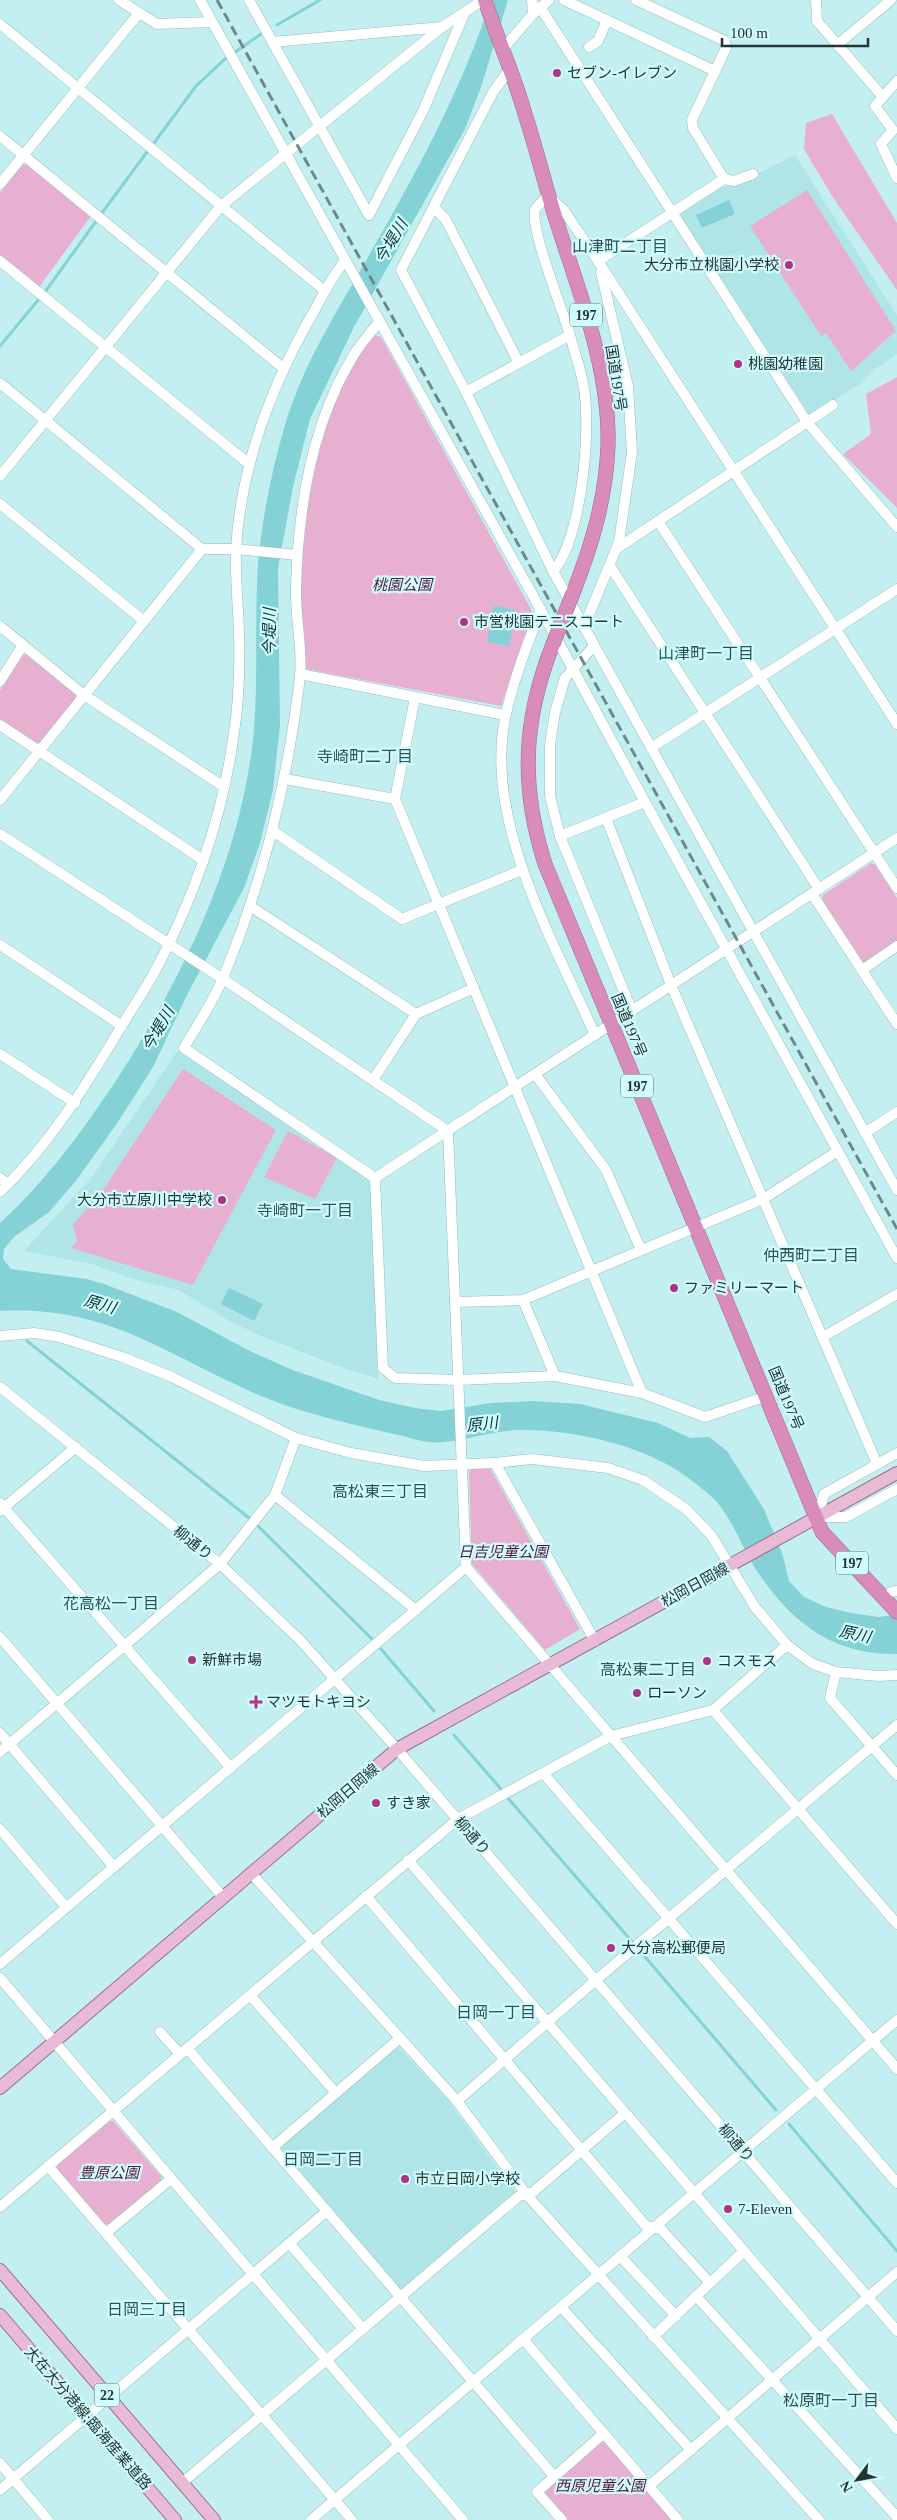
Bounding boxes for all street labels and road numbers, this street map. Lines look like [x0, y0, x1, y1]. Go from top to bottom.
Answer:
road number: 197 [570, 304, 602, 326]
street label: 国道197号 [603, 343, 629, 413]
street label: 国道197号 [608, 991, 650, 1059]
road number: 197 [621, 1074, 653, 1098]
street label: 国道197号 [765, 1364, 807, 1432]
street label: 柳通り [170, 1523, 216, 1563]
road number: 197 [836, 1552, 868, 1575]
street label: 松岡日岡線 [658, 1560, 732, 1610]
street label: 松岡日岡線 [314, 1761, 382, 1821]
street label: 柳通り [451, 1814, 493, 1858]
street label: 柳通り [715, 2121, 757, 2165]
street label: 大在大分港線;臨海産業道路 [22, 2343, 154, 2493]
road number: 22 [94, 2384, 120, 2406]

